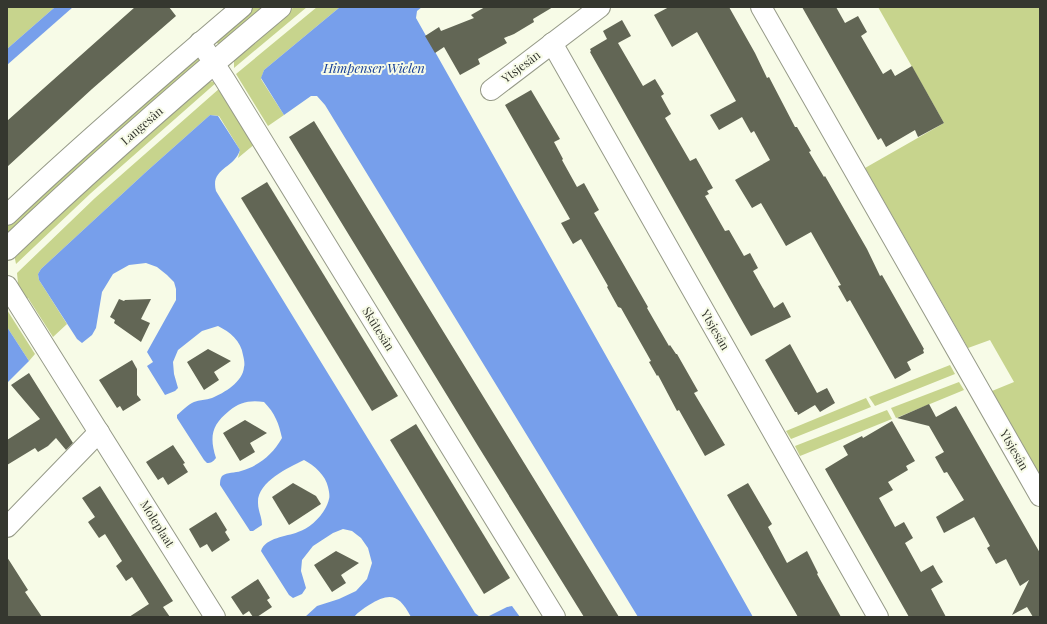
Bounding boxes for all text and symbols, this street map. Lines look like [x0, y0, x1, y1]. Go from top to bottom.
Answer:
street label: Ytsjesân [497, 46, 543, 87]
water label: Himpenser Wielen [322, 59, 425, 76]
street label: Langesân [117, 103, 166, 148]
street label: Skûtesân [359, 303, 399, 353]
street label: Ytsjesân [697, 305, 734, 353]
street label: Ytsjesân [996, 425, 1033, 473]
street label: Moleplaat [137, 497, 179, 551]

